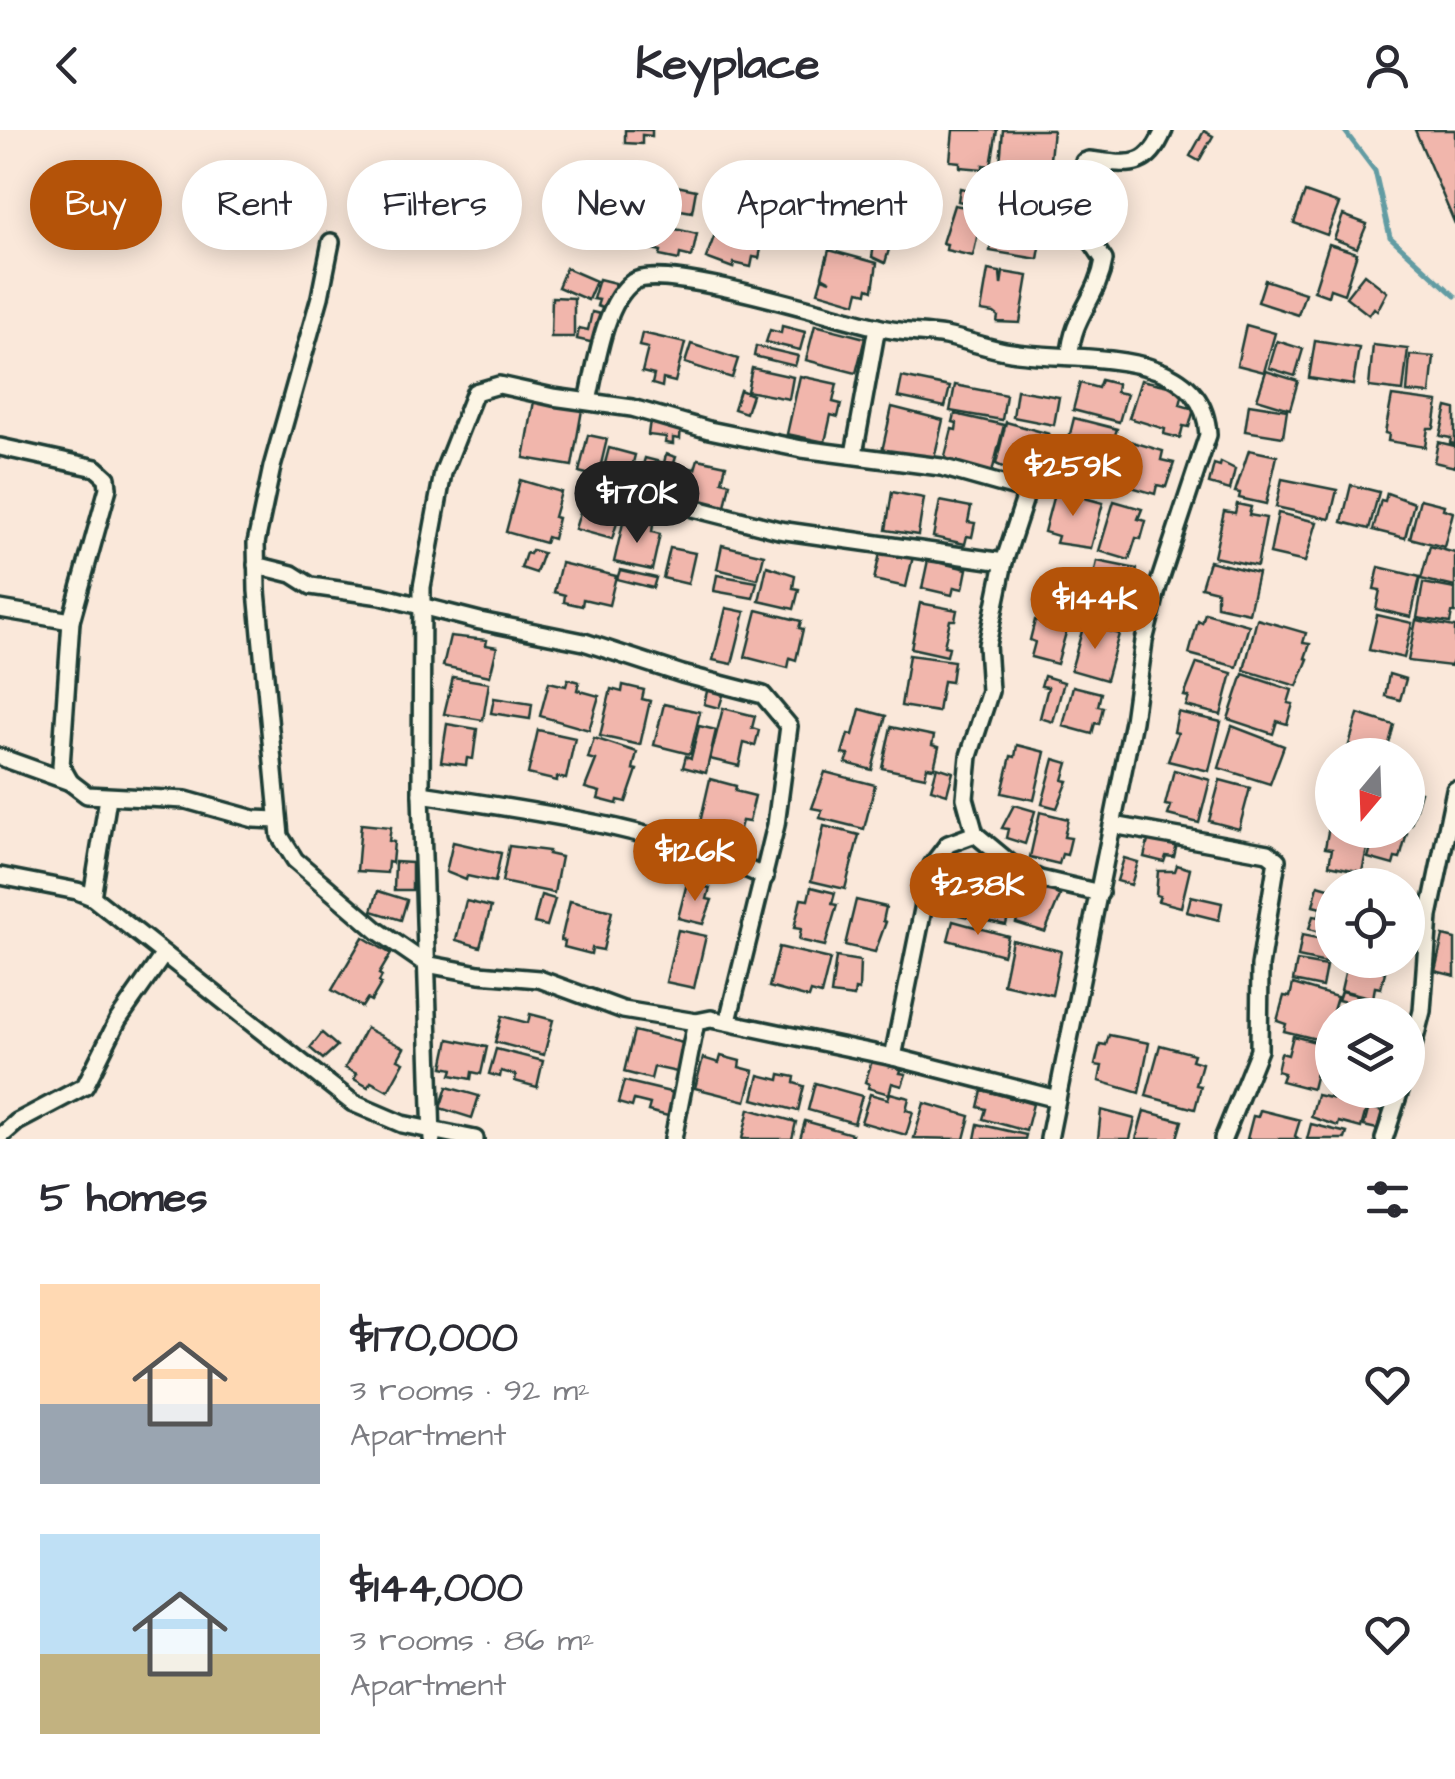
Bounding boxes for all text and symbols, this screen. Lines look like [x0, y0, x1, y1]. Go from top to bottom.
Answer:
text: Keyplace [635, 34, 820, 96]
icon: back [40, 38, 95, 93]
icon: person [1360, 38, 1415, 93]
chip: Buy [30, 160, 162, 250]
chip: Rent [182, 160, 327, 250]
chip: Filters [347, 160, 522, 250]
chip: New [542, 160, 682, 250]
chip: Apartment [702, 160, 943, 250]
chip: House [963, 160, 1128, 250]
pin: $259K [1003, 434, 1143, 519]
text: $259K [1025, 444, 1121, 489]
pin: $170K [567, 461, 707, 546]
text: $170K [596, 471, 678, 516]
pin: $144K [1025, 567, 1165, 652]
text: $144K [1053, 577, 1137, 622]
north arrow [1315, 738, 1425, 848]
map controls [1315, 738, 1425, 1108]
pin: $126K [625, 819, 765, 904]
text: $126K [655, 829, 735, 874]
pin: $238K [908, 853, 1048, 938]
text: $238K [932, 863, 1024, 908]
button: locate [1315, 868, 1425, 978]
button: layers [1315, 998, 1425, 1108]
text: 5 homes [40, 1170, 207, 1228]
icon: filters [1360, 1172, 1415, 1227]
text: $170,000 [350, 1310, 518, 1368]
icon: home [120, 1324, 240, 1444]
icon: heart [1360, 1357, 1415, 1412]
text: 3 rooms · 92 m² [350, 1368, 590, 1413]
text: Apartment [350, 1413, 506, 1458]
text: $144,000 [350, 1560, 523, 1618]
icon: home [120, 1574, 240, 1694]
icon: heart [1360, 1607, 1415, 1662]
text: 3 rooms · 86 m² [350, 1618, 594, 1663]
text: Apartment [350, 1663, 506, 1708]

